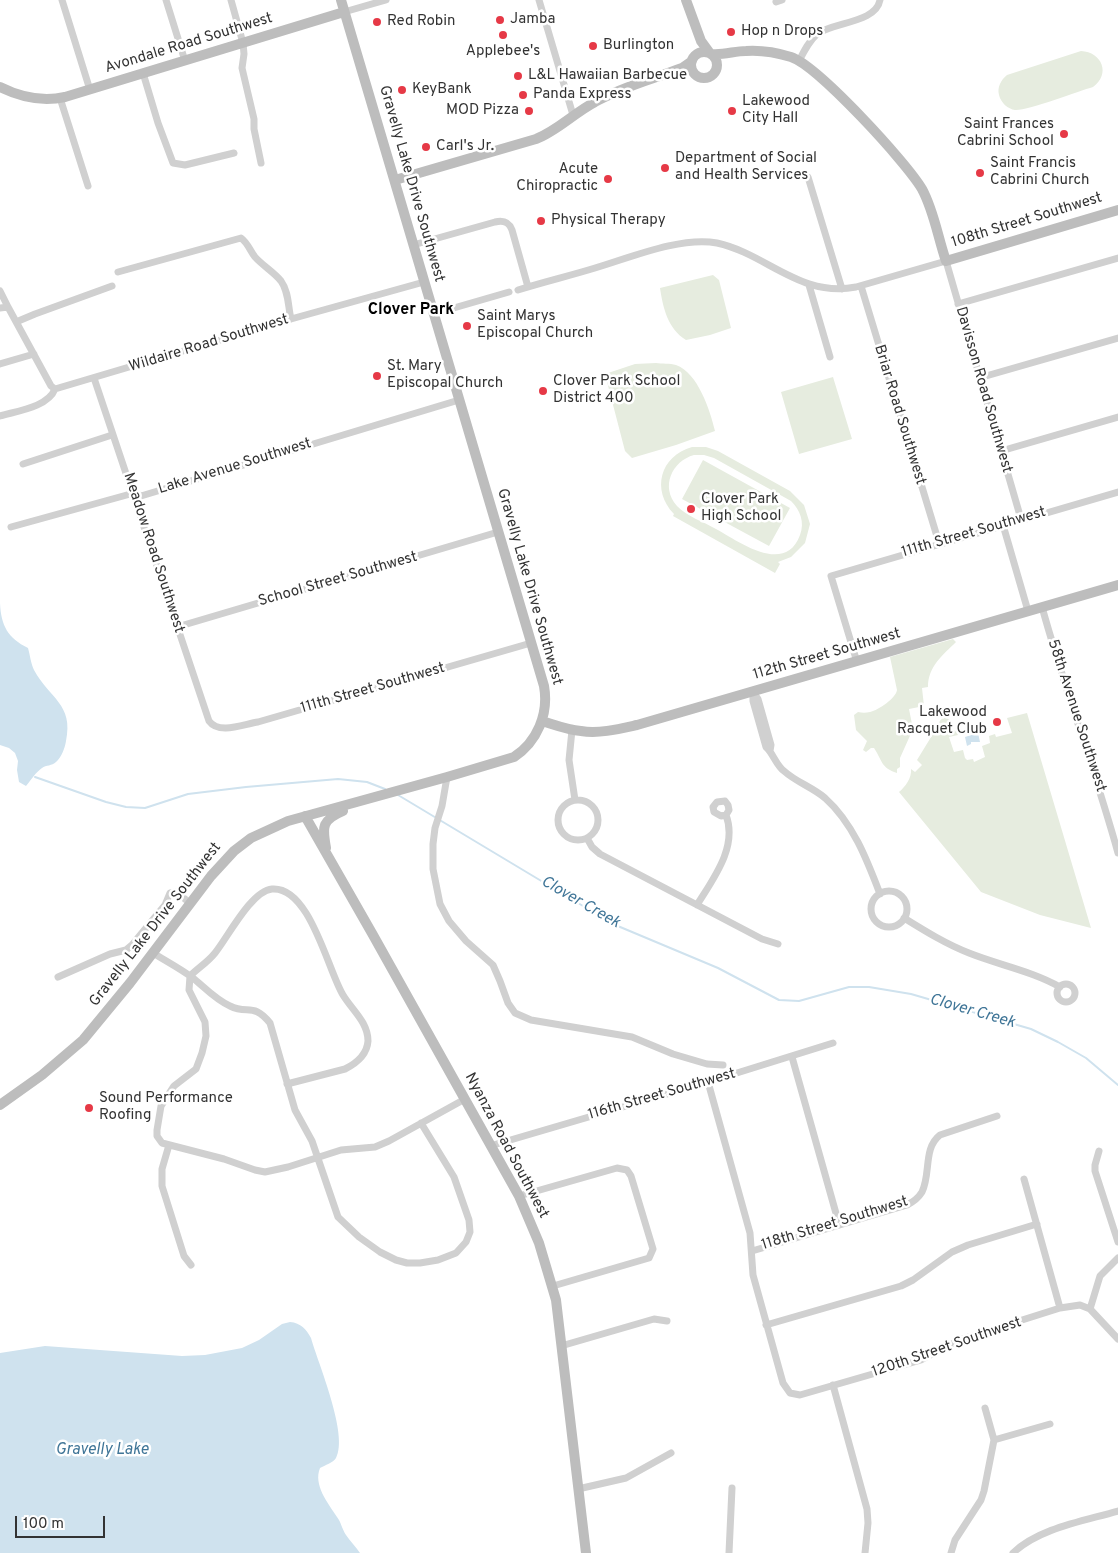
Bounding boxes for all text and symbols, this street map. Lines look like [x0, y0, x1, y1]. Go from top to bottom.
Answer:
street label: Avondale Road Southwest [103, 10, 275, 78]
place label: Jamba [510, 11, 556, 29]
place label: Red Robin [387, 13, 456, 31]
marker: Jamba [494, 14, 506, 26]
marker: Red Robin [371, 16, 383, 28]
place label: Hop n Drops [741, 23, 823, 41]
marker: Hop n Drops [725, 26, 737, 38]
marker: Applebee's [497, 29, 509, 41]
place label: Burlington [603, 37, 674, 55]
marker: Burlington [587, 40, 599, 52]
place label: Applebee's [466, 43, 540, 61]
place label: L&L Hawaiian Barbecue [528, 67, 687, 85]
marker: L&L Hawaiian Barbecue [512, 70, 524, 82]
place label: KeyBank [412, 81, 472, 99]
street label: Gravelly Lake Drive Southwest [374, 84, 448, 284]
marker: KeyBank [396, 84, 408, 96]
place label: Panda Express [533, 86, 631, 104]
marker: Panda Express [517, 89, 529, 101]
place label: Lakewood City Hall [742, 93, 810, 128]
place label: MOD Pizza [446, 102, 519, 120]
marker: MOD Pizza [523, 105, 535, 117]
marker: Lakewood City Hall [726, 105, 738, 117]
place label: Saint Frances Cabrini School [957, 116, 1054, 151]
marker: Saint Frances Cabrini School [1058, 128, 1070, 140]
place label: Carl's Jr. [436, 138, 494, 156]
marker: Carl's Jr. [420, 141, 432, 153]
place label: Department of Social and Health Services [675, 150, 817, 185]
place label: Saint Francis Cabrini Church [990, 155, 1089, 190]
place label: Acute Chiropractic [516, 161, 598, 196]
marker: Department of Social and Health Services [659, 162, 671, 174]
marker: Saint Francis Cabrini Church [974, 167, 986, 179]
marker: Acute Chiropractic [602, 173, 614, 185]
street label: 108th Street Southwest [950, 190, 1104, 252]
place label: Physical Therapy [551, 212, 666, 230]
marker: Physical Therapy [535, 215, 547, 227]
district label: Clover Park [368, 301, 454, 321]
street label: Davisson Road Southwest [951, 305, 1015, 475]
place label: Saint Marys Episcopal Church [477, 308, 593, 343]
street label: Wildaire Road Southwest [127, 311, 291, 377]
marker: Saint Marys Episcopal Church [461, 320, 473, 332]
street label: Briar Road Southwest [869, 343, 929, 487]
place label: St. Mary Episcopal Church [387, 358, 503, 393]
marker: St. Mary Episcopal Church [371, 370, 383, 382]
place label: Clover Park School District 400 [553, 373, 680, 408]
marker: Clover Park School District 400 [537, 385, 549, 397]
street label: Lake Avenue Southwest [156, 435, 314, 499]
street label: Meadow Road Southwest [119, 471, 187, 635]
street label: Gravelly Lake Drive Southwest [492, 487, 566, 687]
place label: Clover Park High School [701, 491, 782, 526]
marker: Clover Park High School [685, 503, 697, 515]
street label: 111th Street Southwest [900, 504, 1048, 562]
street label: School Street Southwest [257, 549, 419, 611]
street label: 112th Street Southwest [751, 625, 903, 685]
street label: 58th Avenue Southwest [1043, 637, 1109, 795]
street label: 111th Street Southwest [299, 660, 447, 718]
place label: Lakewood Racquet Club [897, 704, 987, 739]
marker: Lakewood Racquet Club [991, 716, 1003, 728]
street label: Gravelly Lake Drive Southwest [86, 839, 226, 1011]
water label: Clover Creek [537, 873, 623, 933]
water label: Clover Creek [927, 991, 1017, 1033]
street label: 116th Street Southwest [586, 1065, 738, 1125]
street label: Nyanza Road Southwest [460, 1070, 552, 1222]
place label: Sound Performance Roofing [99, 1090, 233, 1125]
marker: Sound Performance Roofing [83, 1102, 95, 1114]
street label: 118th Street Southwest [759, 1193, 911, 1255]
street label: 120th Street Southwest [870, 1314, 1024, 1382]
water label: Gravelly Lake [56, 1441, 148, 1461]
scale bar [18, 1506, 108, 1538]
text: 100 m [23, 1515, 64, 1534]

